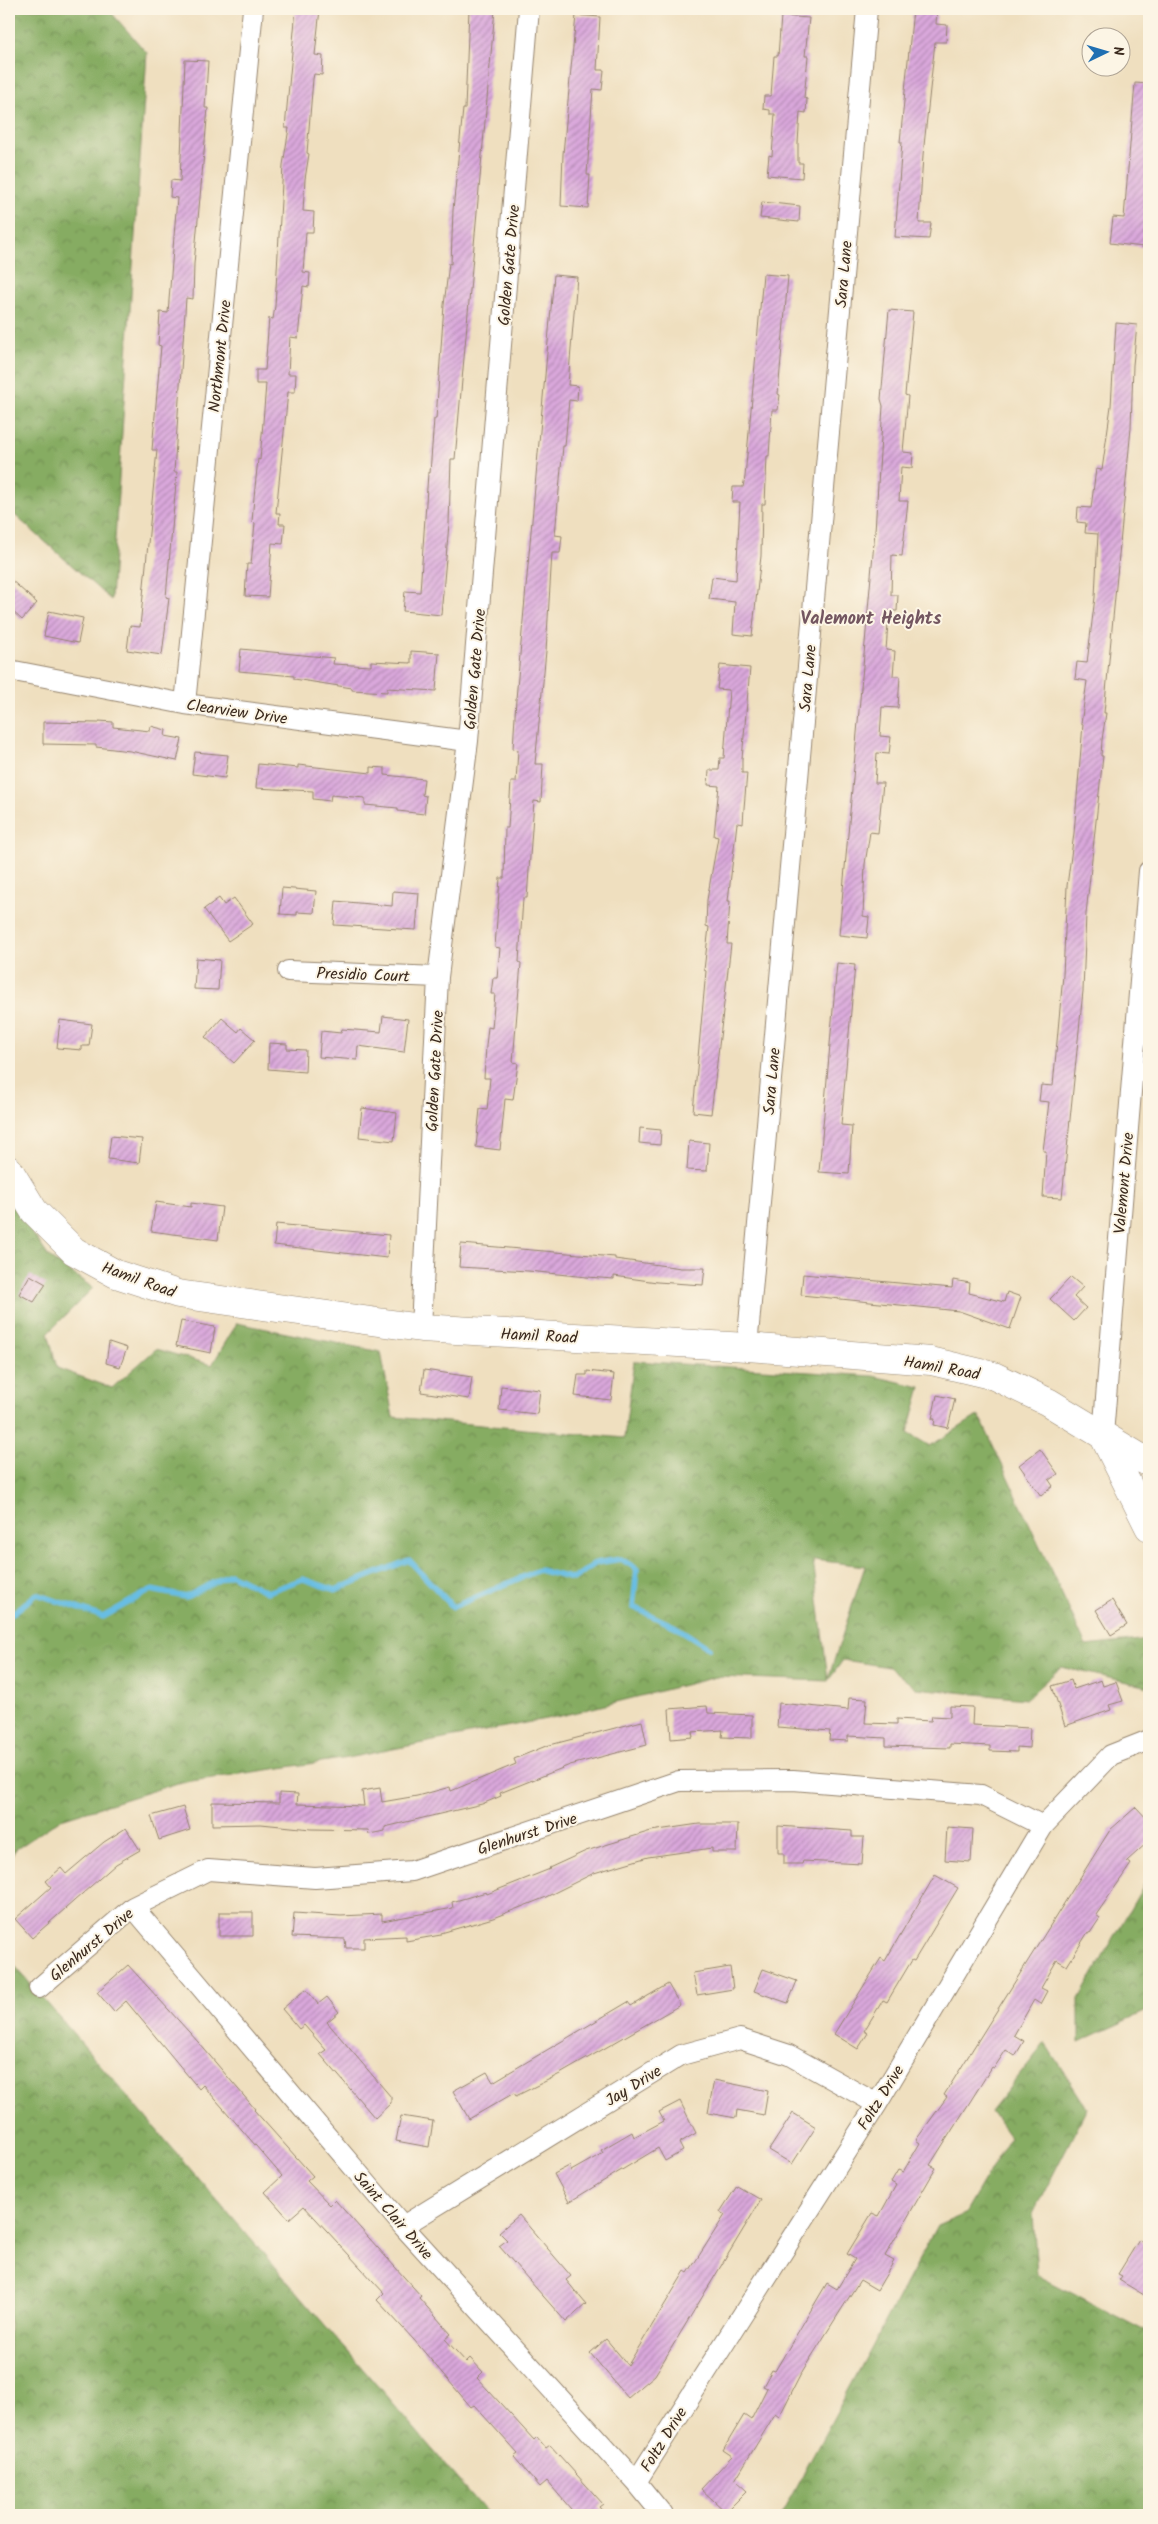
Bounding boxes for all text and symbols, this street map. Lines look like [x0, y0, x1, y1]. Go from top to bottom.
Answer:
north arrow [1080, 28, 1130, 78]
text: N [1107, 46, 1129, 56]
street label: Golden Gate Drive [492, 203, 527, 327]
street label: Sara Lane [829, 240, 860, 309]
street label: Northmont Drive [202, 299, 239, 413]
district label: Valemont Heights [801, 605, 942, 634]
street label: Golden Gate Drive [458, 607, 493, 731]
street label: Sara Lane [793, 644, 824, 713]
street label: Clearview Drive [185, 693, 289, 732]
street label: Presidio Court [316, 961, 411, 990]
street label: Golden Gate Drive [420, 1010, 451, 1132]
street label: Sara Lane [757, 1047, 788, 1116]
street label: Valemont Drive [1108, 1131, 1141, 1235]
street label: Hamil Road [98, 1255, 180, 1306]
street label: Hamil Road [500, 1322, 579, 1351]
street label: Hamil Road [902, 1349, 983, 1388]
street label: Glenhurst Drive [474, 1807, 581, 1862]
street label: Glenhurst Drive [44, 1902, 140, 1988]
street label: Jay Drive [601, 2059, 667, 2113]
street label: Foltz Drive [851, 2060, 911, 2135]
street label: Saint Clair Drive [347, 2166, 439, 2266]
street label: Foltz Drive [634, 2402, 694, 2477]

